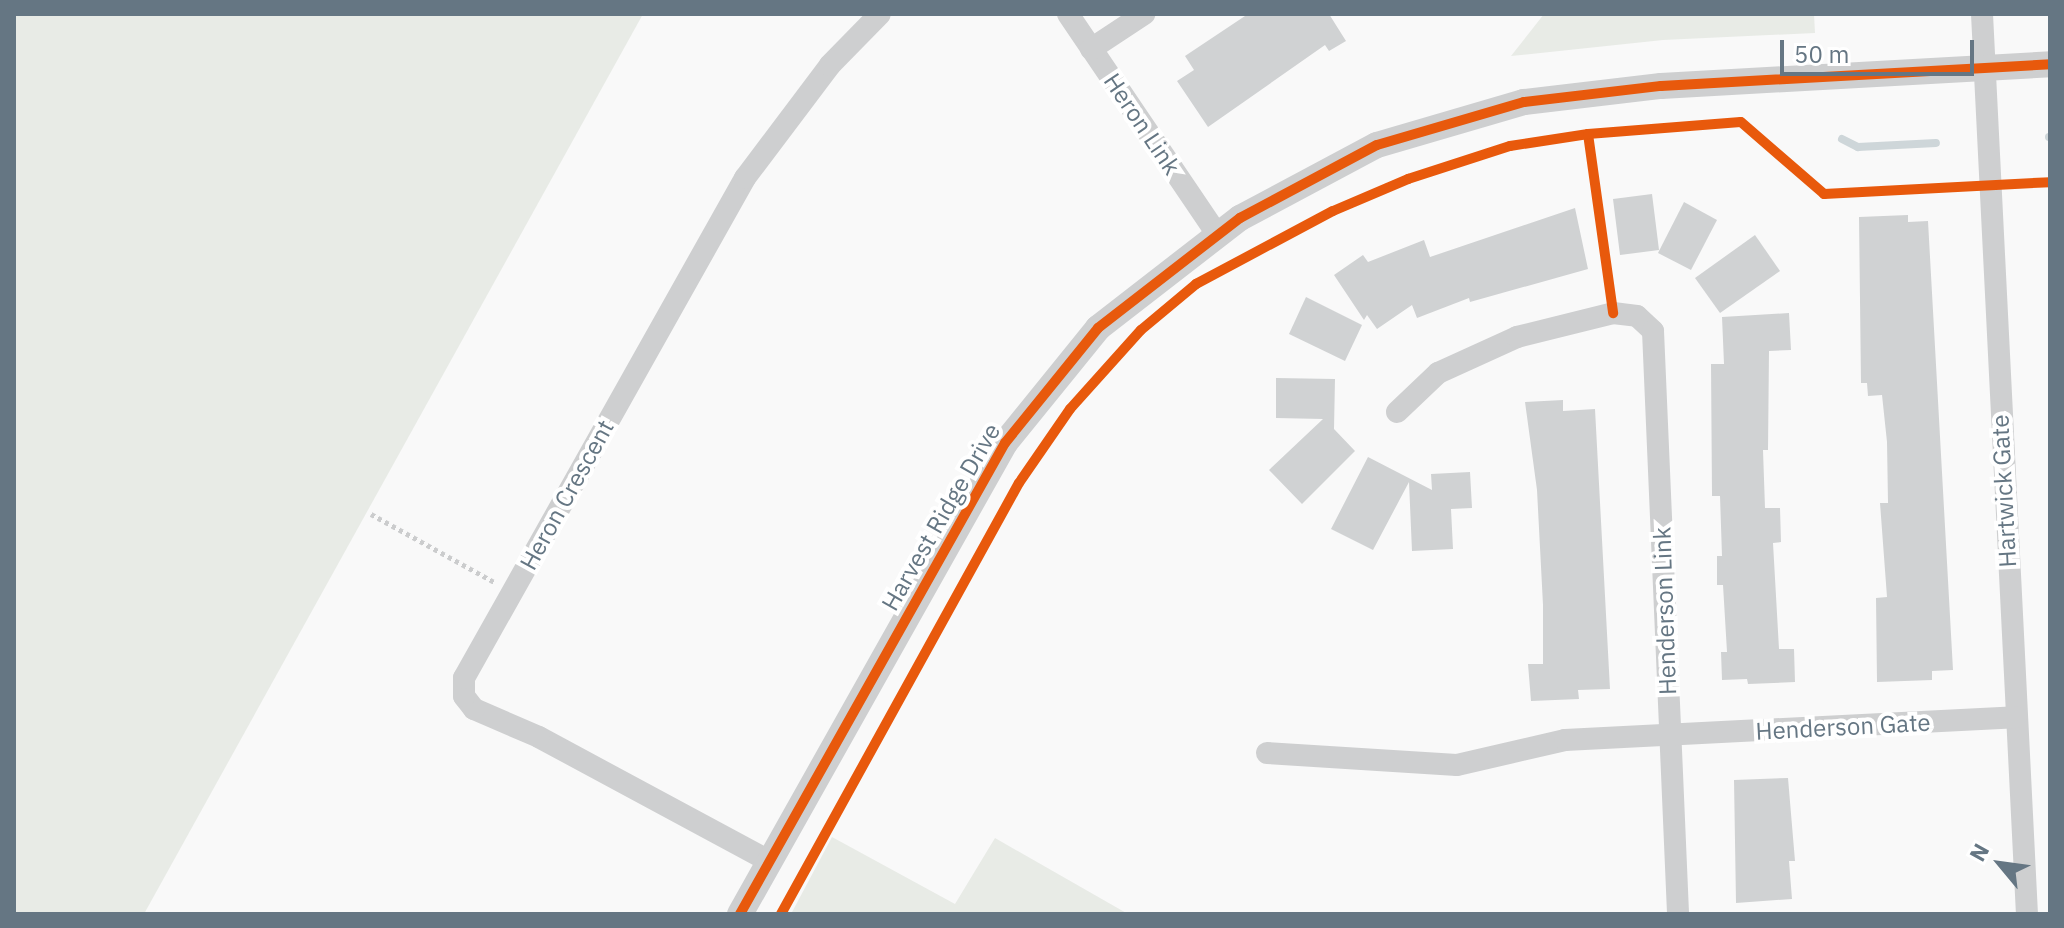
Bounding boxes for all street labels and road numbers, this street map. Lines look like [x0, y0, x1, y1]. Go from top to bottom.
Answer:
street label: Heron Link [1098, 68, 1186, 180]
street label: Hartwick Gate [1986, 414, 2022, 568]
street label: Heron Crescent [514, 415, 620, 575]
street label: Harvest Ridge Drive [876, 418, 1006, 616]
street label: Henderson Link [1648, 526, 1682, 696]
street label: Henderson Gate [1755, 708, 1931, 746]

